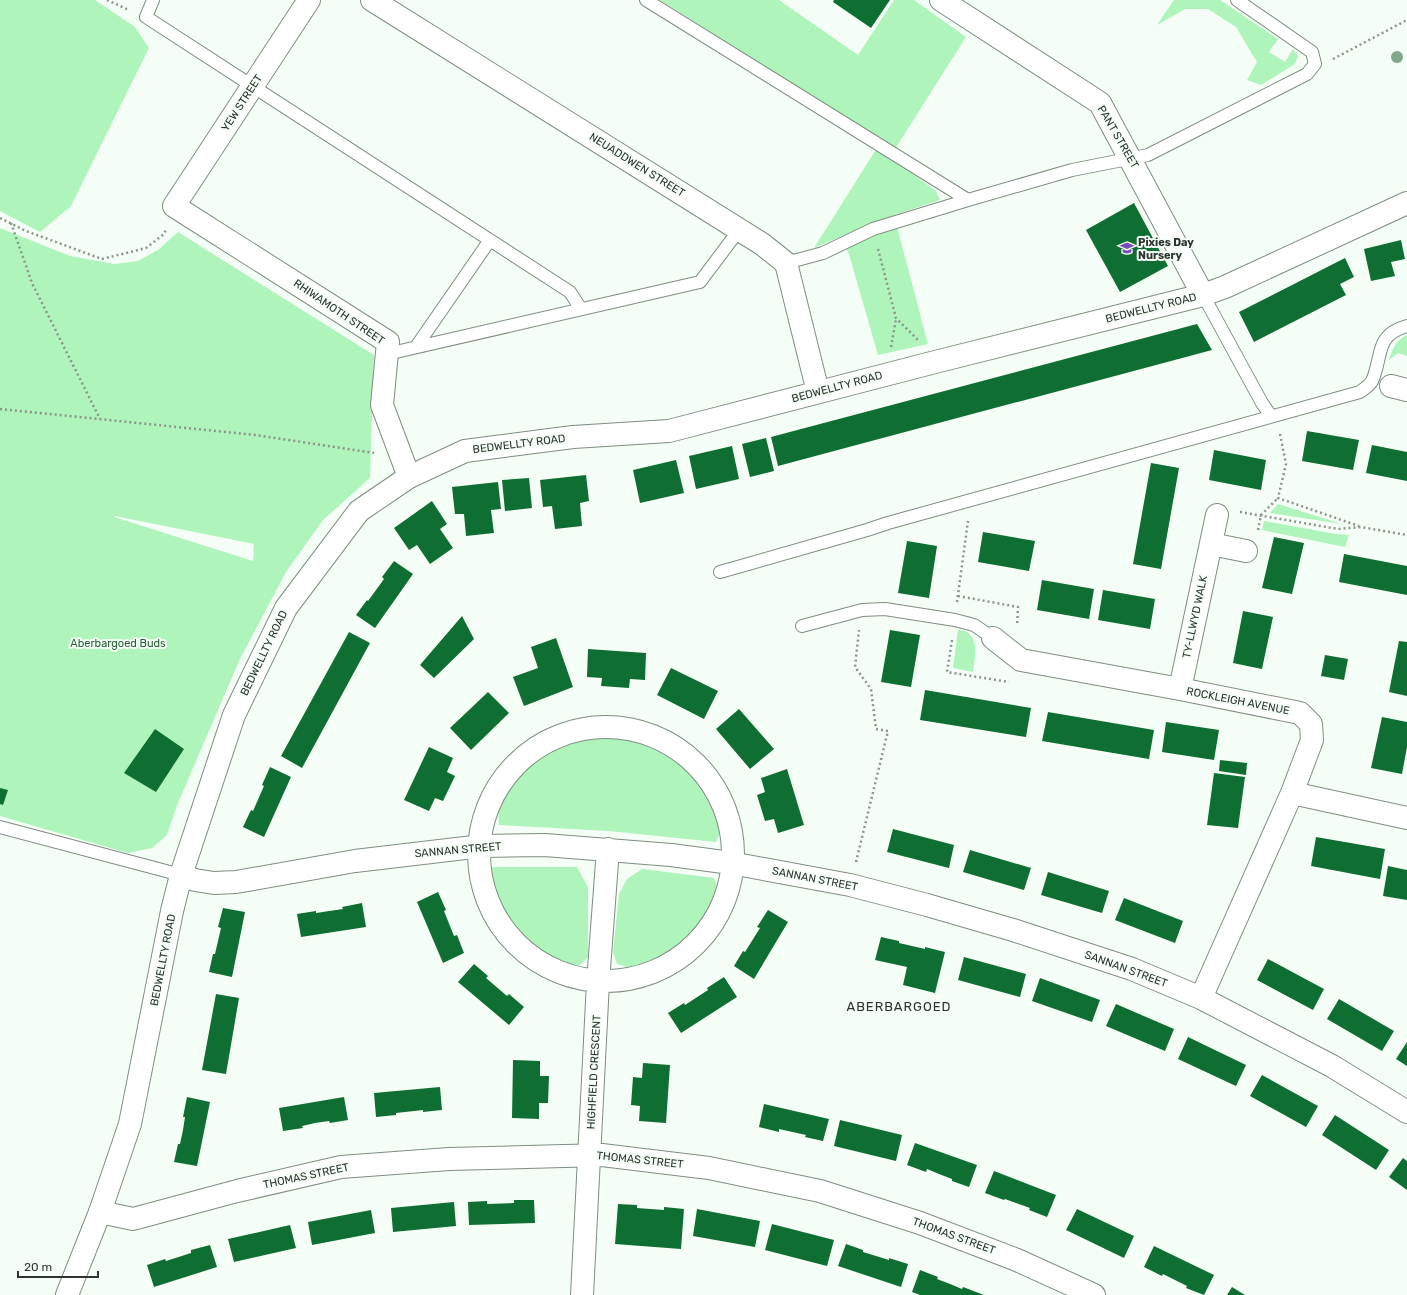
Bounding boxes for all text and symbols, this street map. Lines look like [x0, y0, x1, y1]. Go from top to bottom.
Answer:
street label: YEW STREET [219, 72, 266, 134]
street label: PANT STREET [1095, 103, 1142, 171]
street label: NEUADDWEN STREET [587, 130, 688, 200]
place label: Pixies Day Nursery [1138, 236, 1194, 262]
school or university icon: Pixies Day Nursery [1119, 240, 1135, 256]
street label: RHIWAMOTH STREET [291, 277, 387, 348]
street label: BEDWELLTY ROAD [1104, 290, 1198, 326]
street label: BEDWELLTY ROAD [790, 369, 884, 405]
street label: BEDWELLTY ROAD [472, 432, 566, 456]
street label: TY-LLWYD WALK [1180, 574, 1210, 660]
street label: BEDWELLTY ROAD [238, 608, 290, 698]
park label: Aberbargoed Buds [70, 637, 166, 650]
street label: ROCKLEIGH AVENUE [1185, 685, 1291, 717]
street label: SANNAN STREET [414, 840, 503, 860]
street label: SANNAN STREET [771, 864, 860, 894]
street label: BEDWELLTY ROAD [148, 913, 178, 1007]
street label: SANNAN STREET [1083, 948, 1170, 990]
district label: ABERBARGOED [846, 999, 952, 1014]
street label: HIGHFIELD CRESCENT [585, 1014, 604, 1130]
street label: THOMAS STREET [596, 1149, 685, 1171]
street label: THOMAS STREET [262, 1160, 351, 1191]
street label: THOMAS STREET [911, 1215, 998, 1257]
scale bar [18, 1253, 98, 1279]
text: 20 m [24, 1260, 52, 1274]

